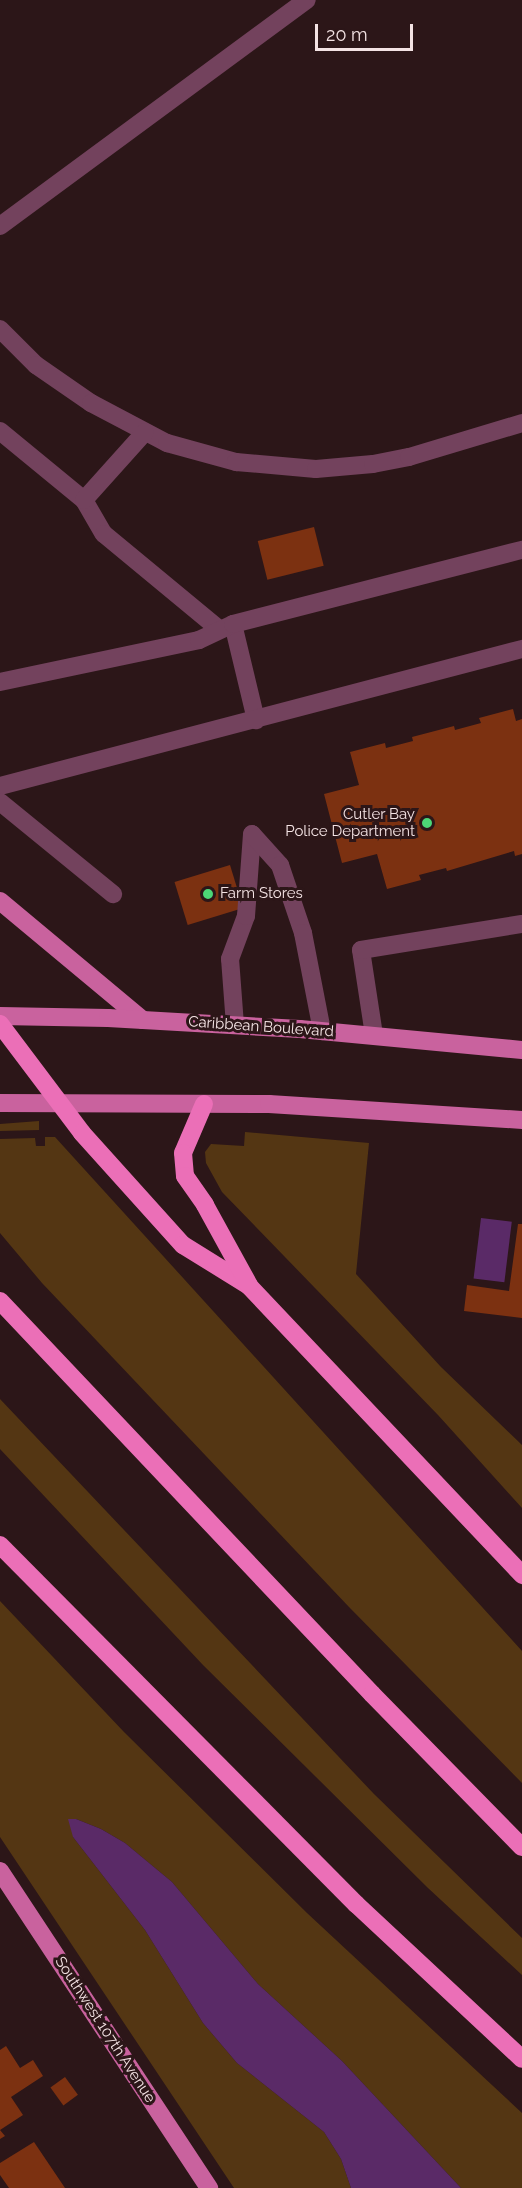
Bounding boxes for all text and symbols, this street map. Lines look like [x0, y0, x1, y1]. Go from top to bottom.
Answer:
scale bar [318, 12, 416, 50]
text: 20 m [326, 24, 368, 45]
place label: Cutler Bay Police Department [285, 805, 415, 840]
marker: Cutler Bay Police Department [420, 816, 434, 830]
place label: Farm Stores [220, 885, 303, 903]
marker: Farm Stores [201, 887, 215, 901]
street label: Caribbean Boulevard [188, 1013, 334, 1041]
street label: Southwest 107th Avenue [51, 1953, 159, 2107]

